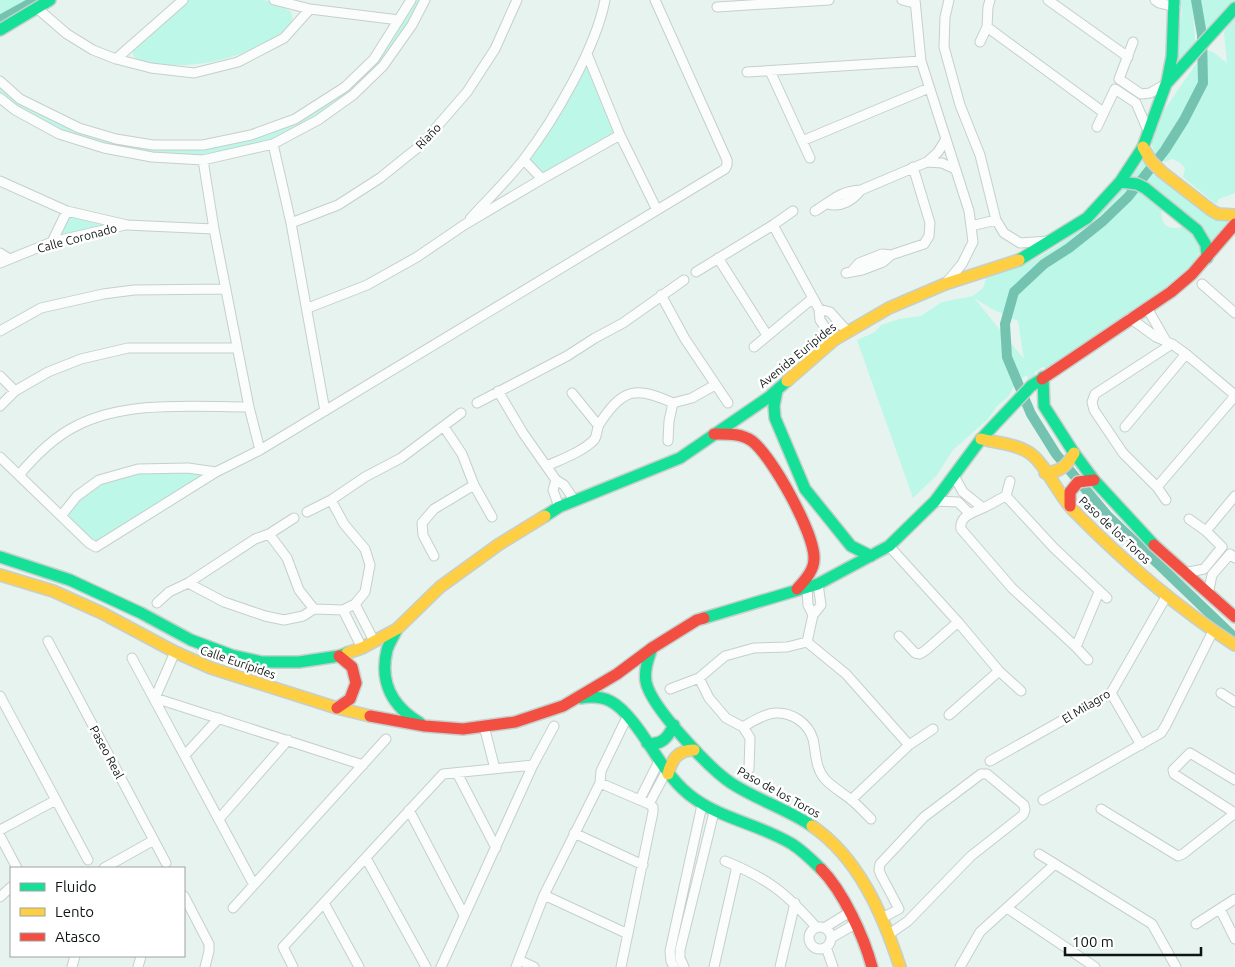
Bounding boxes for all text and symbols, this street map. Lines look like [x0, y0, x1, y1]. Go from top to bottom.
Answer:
street label: Riaño [413, 121, 443, 151]
street label: Calle Coronado [36, 221, 118, 255]
street label: Avenida Euripides [756, 320, 838, 390]
street label: Paso de los Toros [1077, 494, 1153, 566]
street label: Calle Eurípides [199, 643, 277, 681]
street label: El Milagro [1060, 687, 1112, 725]
street label: Paseo Real [88, 723, 126, 781]
street label: Paso de los Toros [735, 764, 823, 820]
legend [10, 867, 185, 957]
text: Fluido [55, 878, 97, 895]
text: Lento [55, 903, 94, 920]
scale bar [1065, 924, 1201, 956]
text: Atasco [55, 928, 101, 945]
text: 100 m [1072, 933, 1114, 950]

